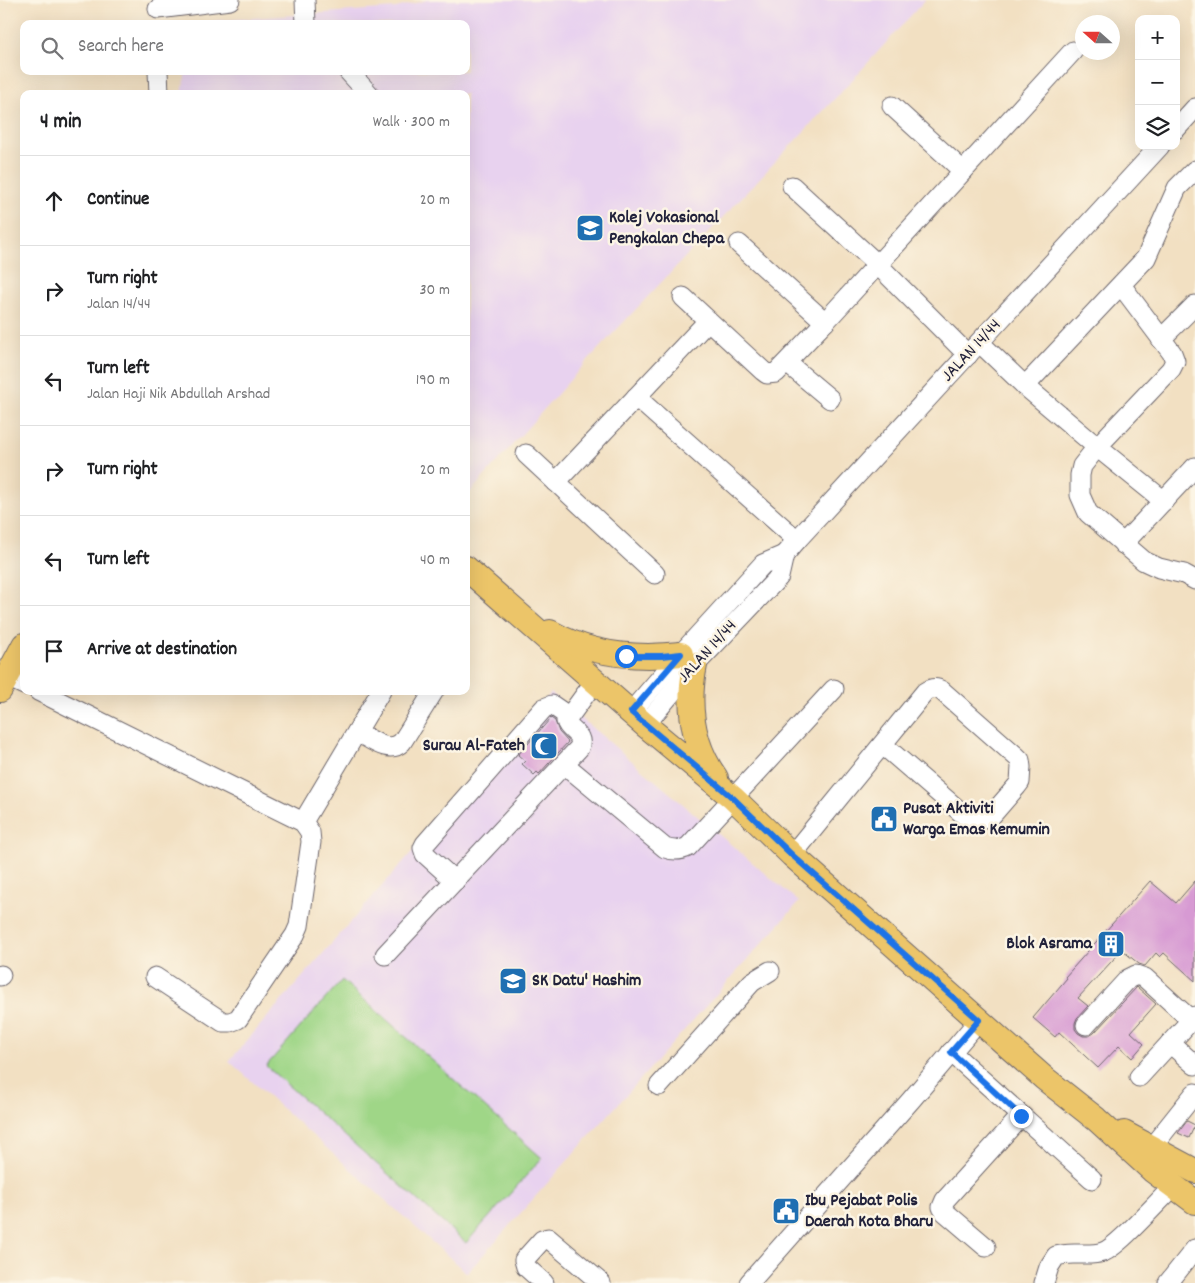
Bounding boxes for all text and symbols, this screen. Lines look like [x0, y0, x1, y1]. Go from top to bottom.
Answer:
north arrow [1075, 15, 1120, 60]
map controls [1135, 15, 1180, 150]
button: + [1135, 15, 1180, 60]
search box [20, 20, 470, 75]
icon: search [38, 34, 66, 62]
text: Search here [78, 34, 164, 61]
button: − [1135, 60, 1180, 105]
button: layers [1135, 105, 1180, 150]
text: 4 min [40, 108, 82, 138]
text: Walk · 300 m [373, 111, 450, 134]
icon: ahead [40, 187, 68, 215]
text: Continue [87, 187, 149, 214]
text: 20 m [420, 189, 450, 212]
place label: Kolej Vokasional Pengkalan Chepa [609, 206, 725, 252]
school or university icon: Kolej Vokasional Pengkalan Chepa [575, 213, 605, 243]
text: Turn right [87, 266, 158, 293]
icon: right [40, 277, 68, 305]
text: 30 m [420, 279, 450, 302]
text: Jalan 14/44 [87, 293, 151, 316]
street label: JALAN 14/44 [936, 314, 1008, 388]
text: Turn left [87, 356, 150, 383]
icon: left [40, 367, 68, 395]
text: 190 m [416, 369, 450, 392]
text: Jalan Haji Nik Abdullah Arshad [87, 383, 270, 406]
icon: right [40, 457, 68, 485]
text: Turn right [87, 457, 158, 484]
text: 20 m [420, 459, 450, 482]
icon: left [40, 547, 68, 575]
text: Turn left [87, 547, 150, 574]
text: 40 m [420, 549, 450, 572]
street label: JALAN 14/44 [673, 615, 743, 689]
icon: arrive [40, 637, 68, 665]
text: Arrive at destination [87, 637, 237, 664]
route start [615, 645, 638, 668]
mosque icon: Surau Al-Fateh [529, 731, 559, 761]
place label: Surau Al-Fateh [423, 734, 525, 759]
place label: Pusat Aktiviti Warga Emas Kemumin [903, 797, 1050, 843]
public building icon: Pusat Aktiviti Warga Emas Kemumin [869, 804, 899, 834]
building icon: Blok Asrama [1096, 929, 1126, 959]
place label: Blok Asrama [1006, 932, 1093, 957]
school or university icon: SK Datu' Hashim [498, 966, 528, 996]
place label: SK Datu' Hashim [532, 969, 641, 994]
route end [1010, 1105, 1033, 1128]
place label: Ibu Pejabat Polis Daerah Kota Bharu [805, 1189, 934, 1235]
public building icon: Ibu Pejabat Polis Daerah Kota Bharu [771, 1196, 801, 1226]

